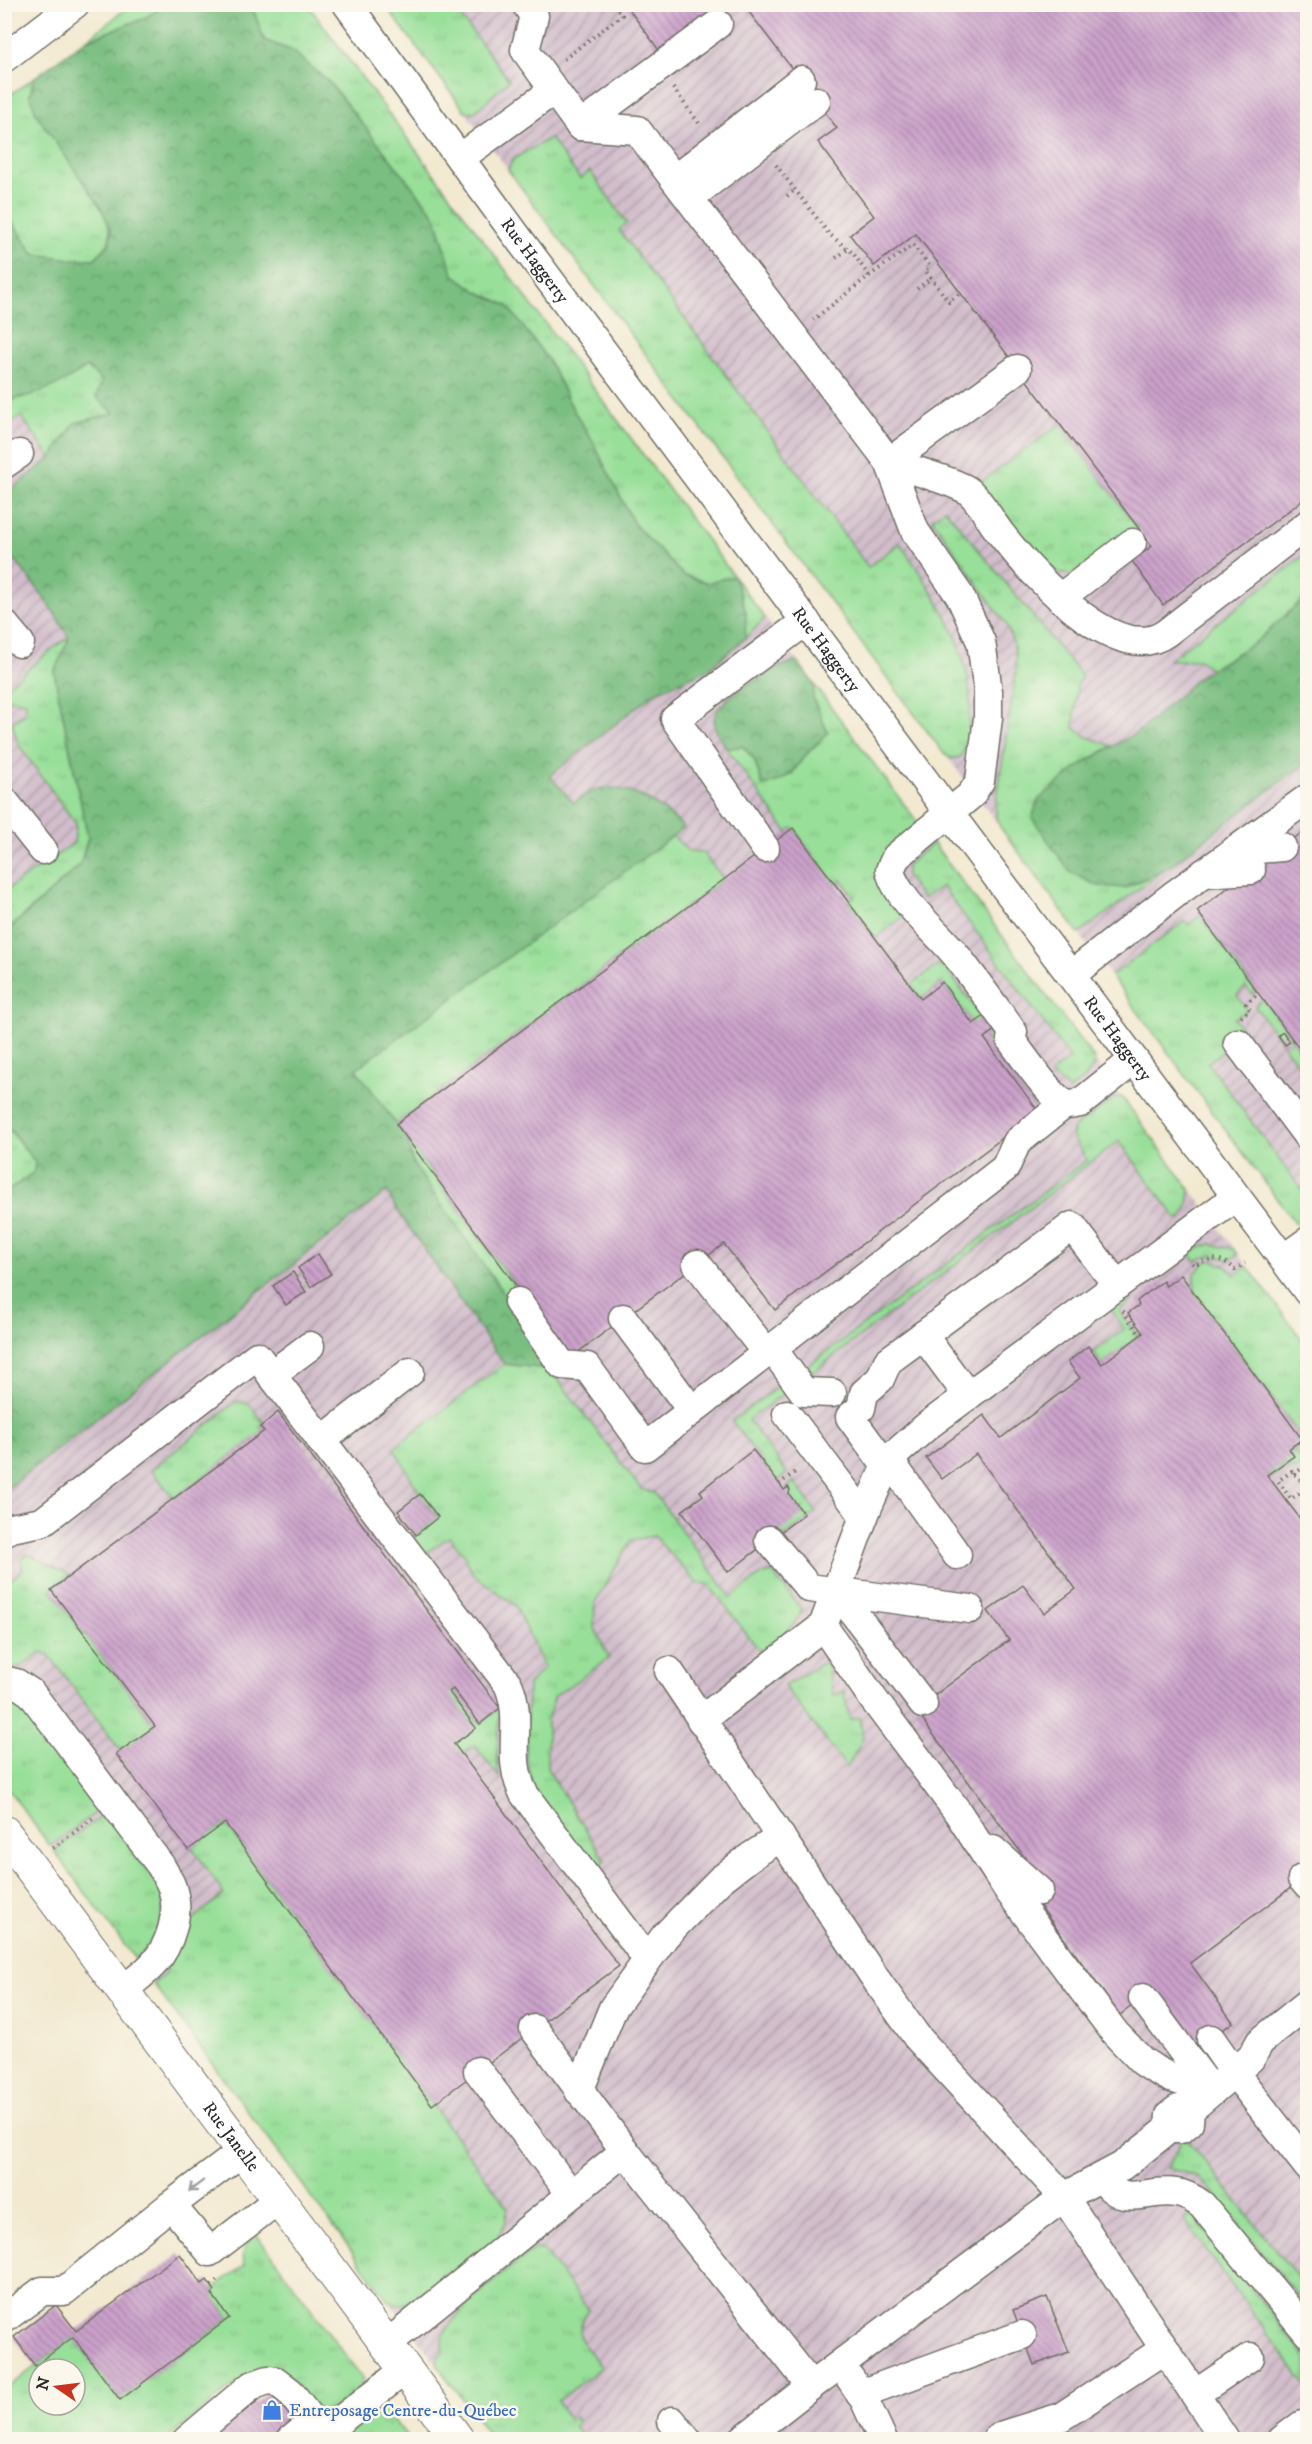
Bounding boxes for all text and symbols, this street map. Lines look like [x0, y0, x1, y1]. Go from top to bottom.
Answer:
street label: Rue Haggerty [495, 214, 574, 308]
street label: Rue Haggerty [787, 603, 865, 697]
street label: Rue Haggerty [1078, 992, 1156, 1086]
street label: Rue Janelle [197, 2098, 264, 2176]
one-way arrow [189, 2180, 205, 2193]
north arrow [27, 2357, 87, 2417]
text: N [32, 2375, 55, 2392]
shop icon: Entreposage Centre-du-Québec [260, 2398, 284, 2422]
place label: Entreposage Centre-du-Québec [289, 2400, 517, 2422]

